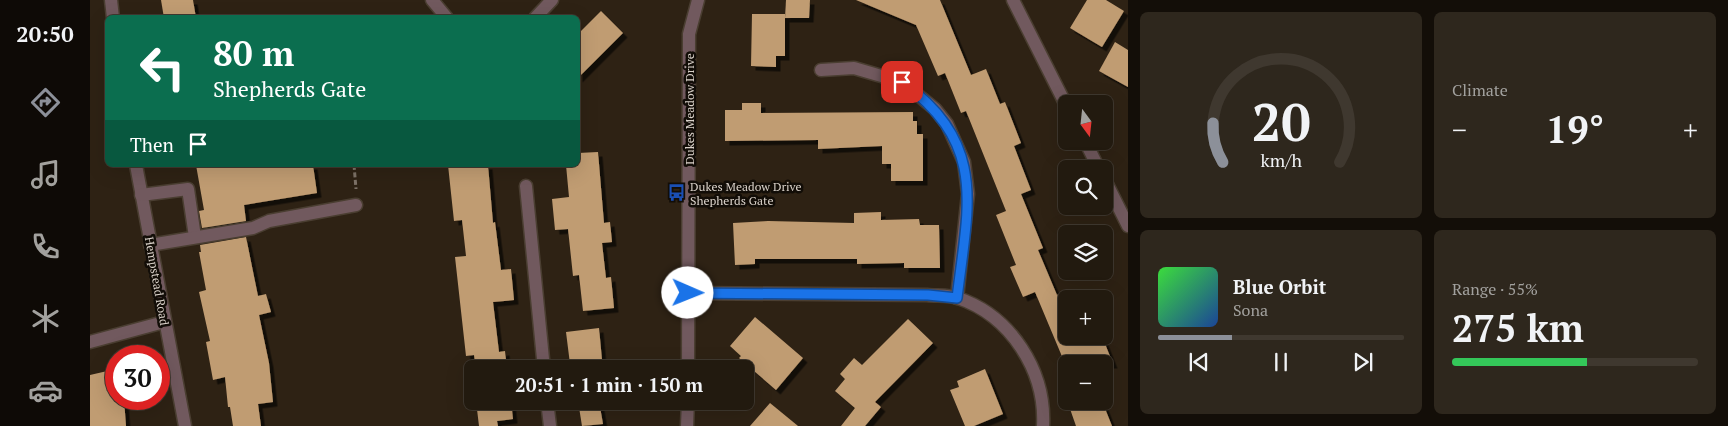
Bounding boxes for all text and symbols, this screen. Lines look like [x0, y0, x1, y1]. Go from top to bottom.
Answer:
text: 20:50 [16, 19, 74, 48]
text: 80 m [213, 30, 294, 76]
icon: left [130, 35, 195, 100]
street label: Dukes Meadow Drive [682, 53, 697, 165]
pin [881, 61, 923, 103]
icon: arrive [888, 68, 916, 96]
text: Shepherds Gate [213, 74, 366, 103]
text: Climate [1452, 79, 1508, 101]
icon: directions [28, 85, 63, 120]
text: 20 [1252, 87, 1310, 156]
north arrow [1058, 95, 1112, 150]
map controls [1058, 95, 1113, 410]
text: 19° [1546, 104, 1604, 154]
text: − [1452, 111, 1467, 148]
text: + [1683, 111, 1698, 148]
icon: arrive [184, 130, 212, 158]
text: Then [130, 132, 174, 157]
text: km/h [1260, 148, 1302, 172]
icon: music [28, 157, 63, 192]
button: search [1058, 160, 1113, 215]
place label: Dukes Meadow Drive Shepherds Gate [690, 179, 802, 208]
bus stop icon: Dukes Meadow Drive Shepherds Gate [666, 183, 686, 203]
button: layers [1058, 225, 1113, 280]
icon: phone [28, 229, 63, 264]
street label: Hempstead Road [142, 235, 172, 327]
position arrow [661, 266, 713, 318]
text: Blue Orbit [1233, 274, 1326, 299]
text: Range · 55% [1452, 278, 1538, 300]
button: + [1058, 290, 1113, 345]
text: Sona [1233, 299, 1268, 321]
icon: climate [28, 301, 63, 336]
text: 275 km [1452, 303, 1584, 353]
speed limit sign: 30 [105, 345, 170, 410]
icon: previous [1185, 348, 1213, 376]
icon: pause [1267, 348, 1295, 376]
icon: next [1349, 348, 1377, 376]
button: − [1058, 355, 1113, 410]
text: 20:51 · 1 min · 150 m [515, 372, 703, 397]
icon: car [28, 373, 63, 408]

